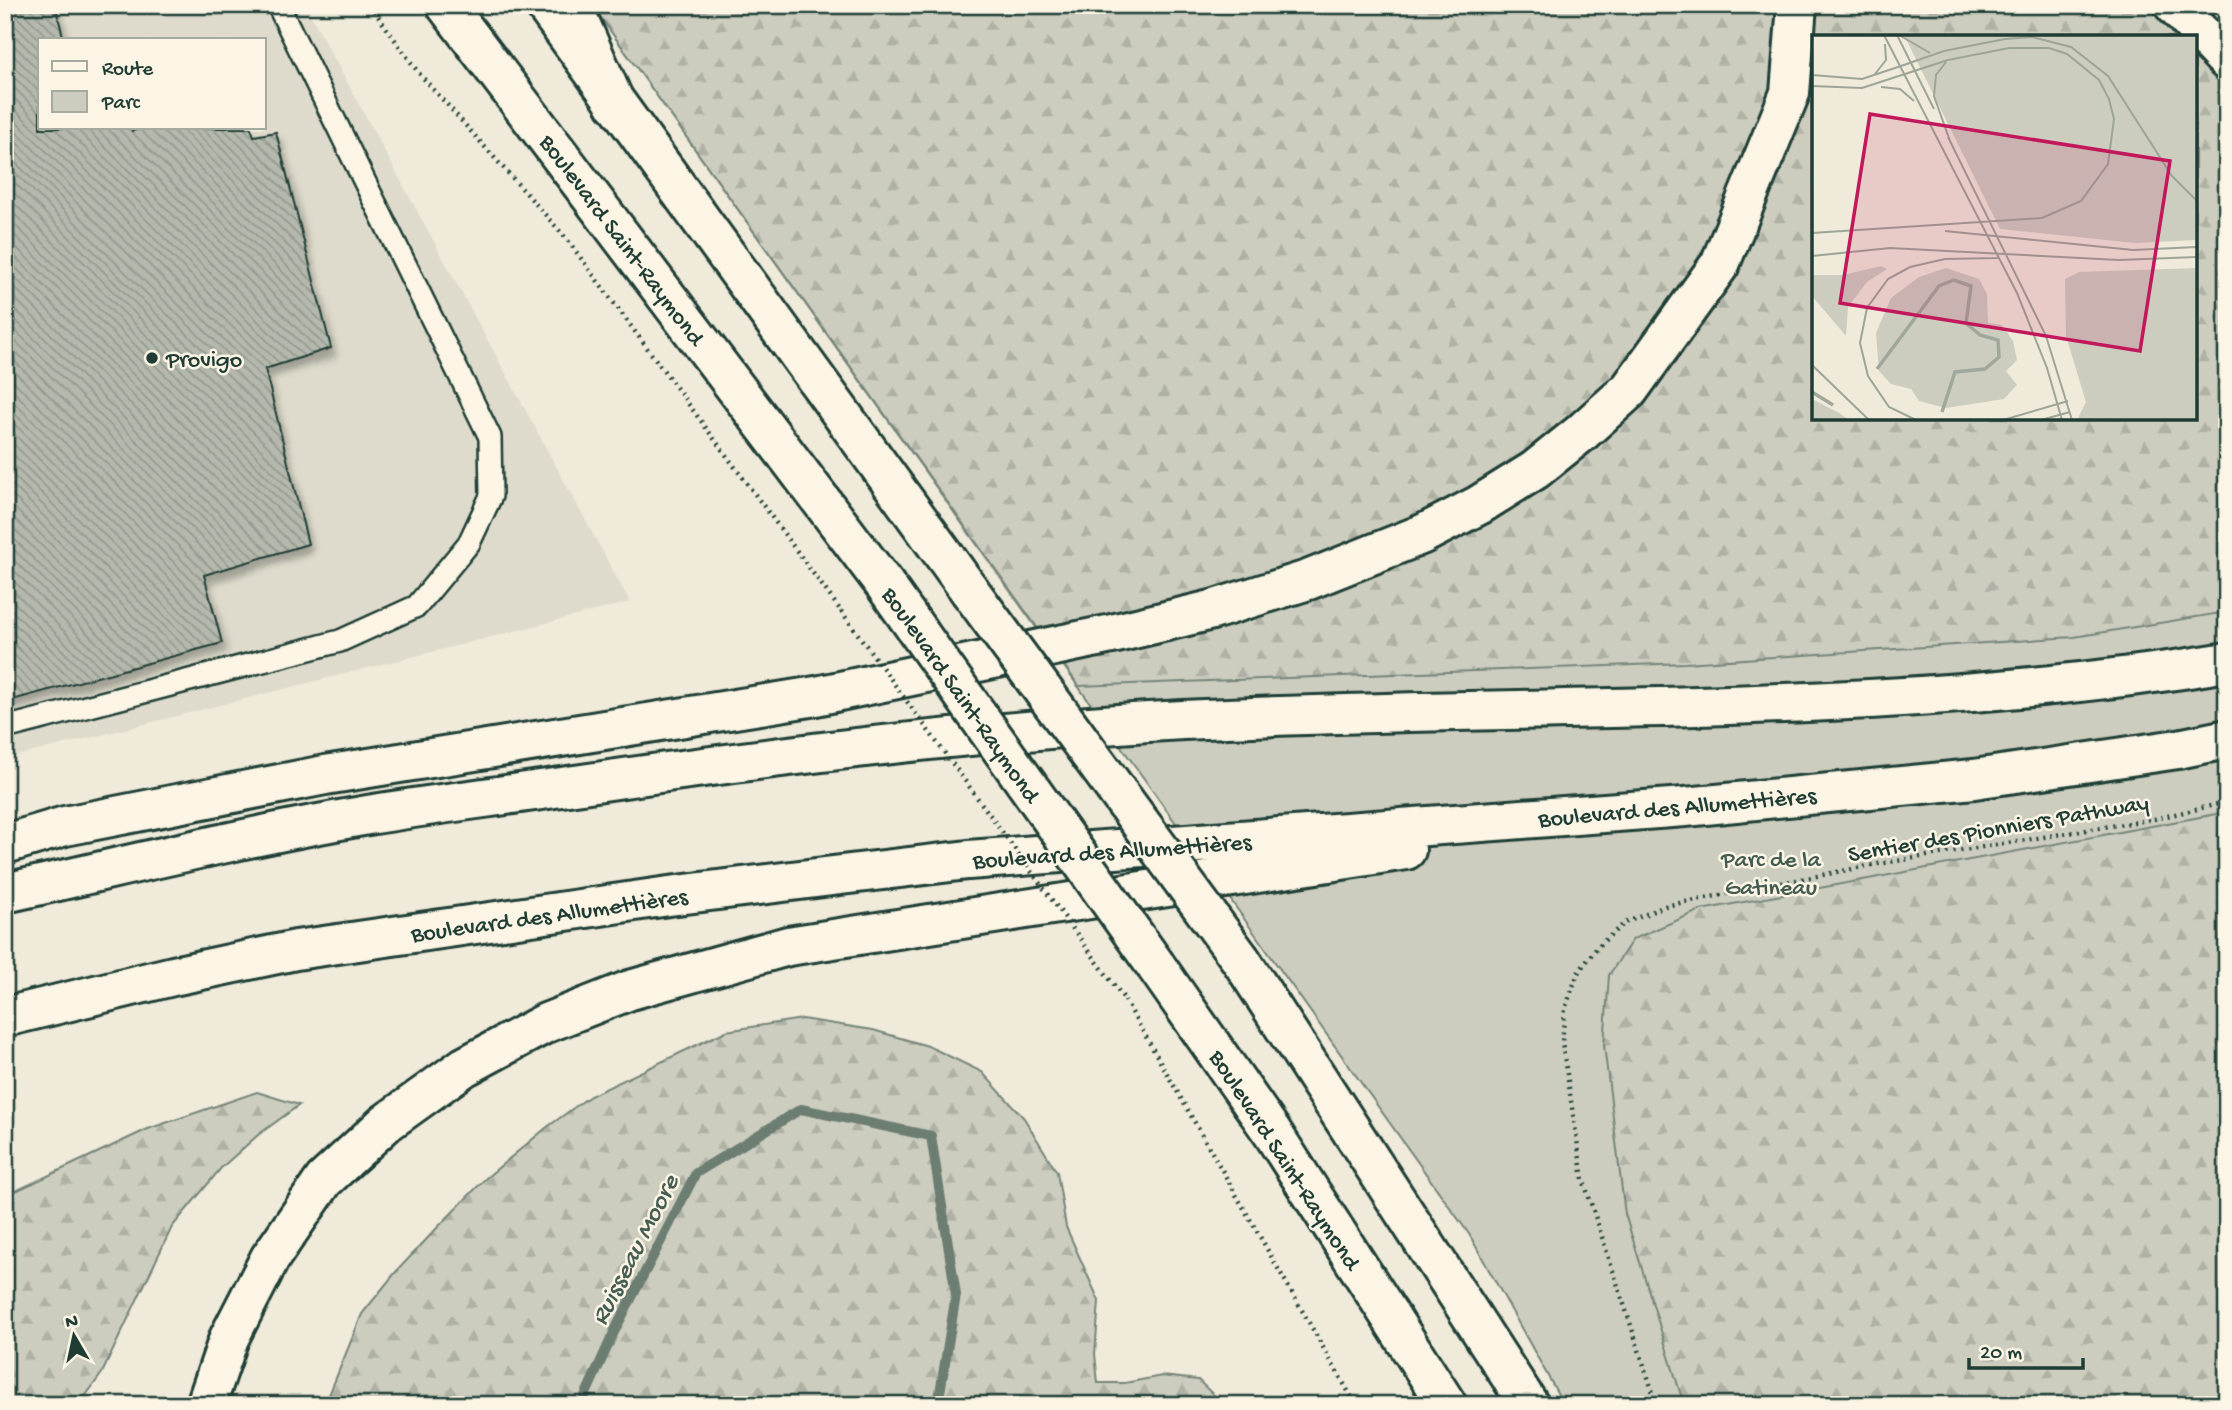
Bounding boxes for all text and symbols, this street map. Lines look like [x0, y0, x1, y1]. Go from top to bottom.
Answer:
inset map [1812, 35, 2197, 420]
legend [38, 38, 266, 130]
text: Route [102, 58, 154, 83]
text: Parc [101, 92, 141, 117]
street label: Boulevard Saint-Raymond [531, 129, 710, 354]
place label: Provigo [165, 347, 242, 376]
marker: Provigo [144, 350, 160, 366]
street label: Boulevard Saint-Raymond [873, 582, 1046, 811]
street label: Boulevard des Allumettières [1536, 783, 1819, 836]
street label: Sentier des Pionniers Pathway [1846, 790, 2151, 871]
street label: Boulevard des Allumettières [971, 829, 1254, 878]
park label: Parc de la Gatineau [1720, 847, 1821, 904]
street label: Boulevard des Allumettières [408, 884, 691, 951]
street label: Boulevard Saint-Raymond [1200, 1044, 1366, 1278]
water label: Ruisseau Moore [586, 1169, 689, 1331]
north arrow [38, 1302, 108, 1372]
text: N [64, 1310, 80, 1335]
scale bar [1969, 1326, 2083, 1370]
text: 20 m [1980, 1342, 2022, 1367]

